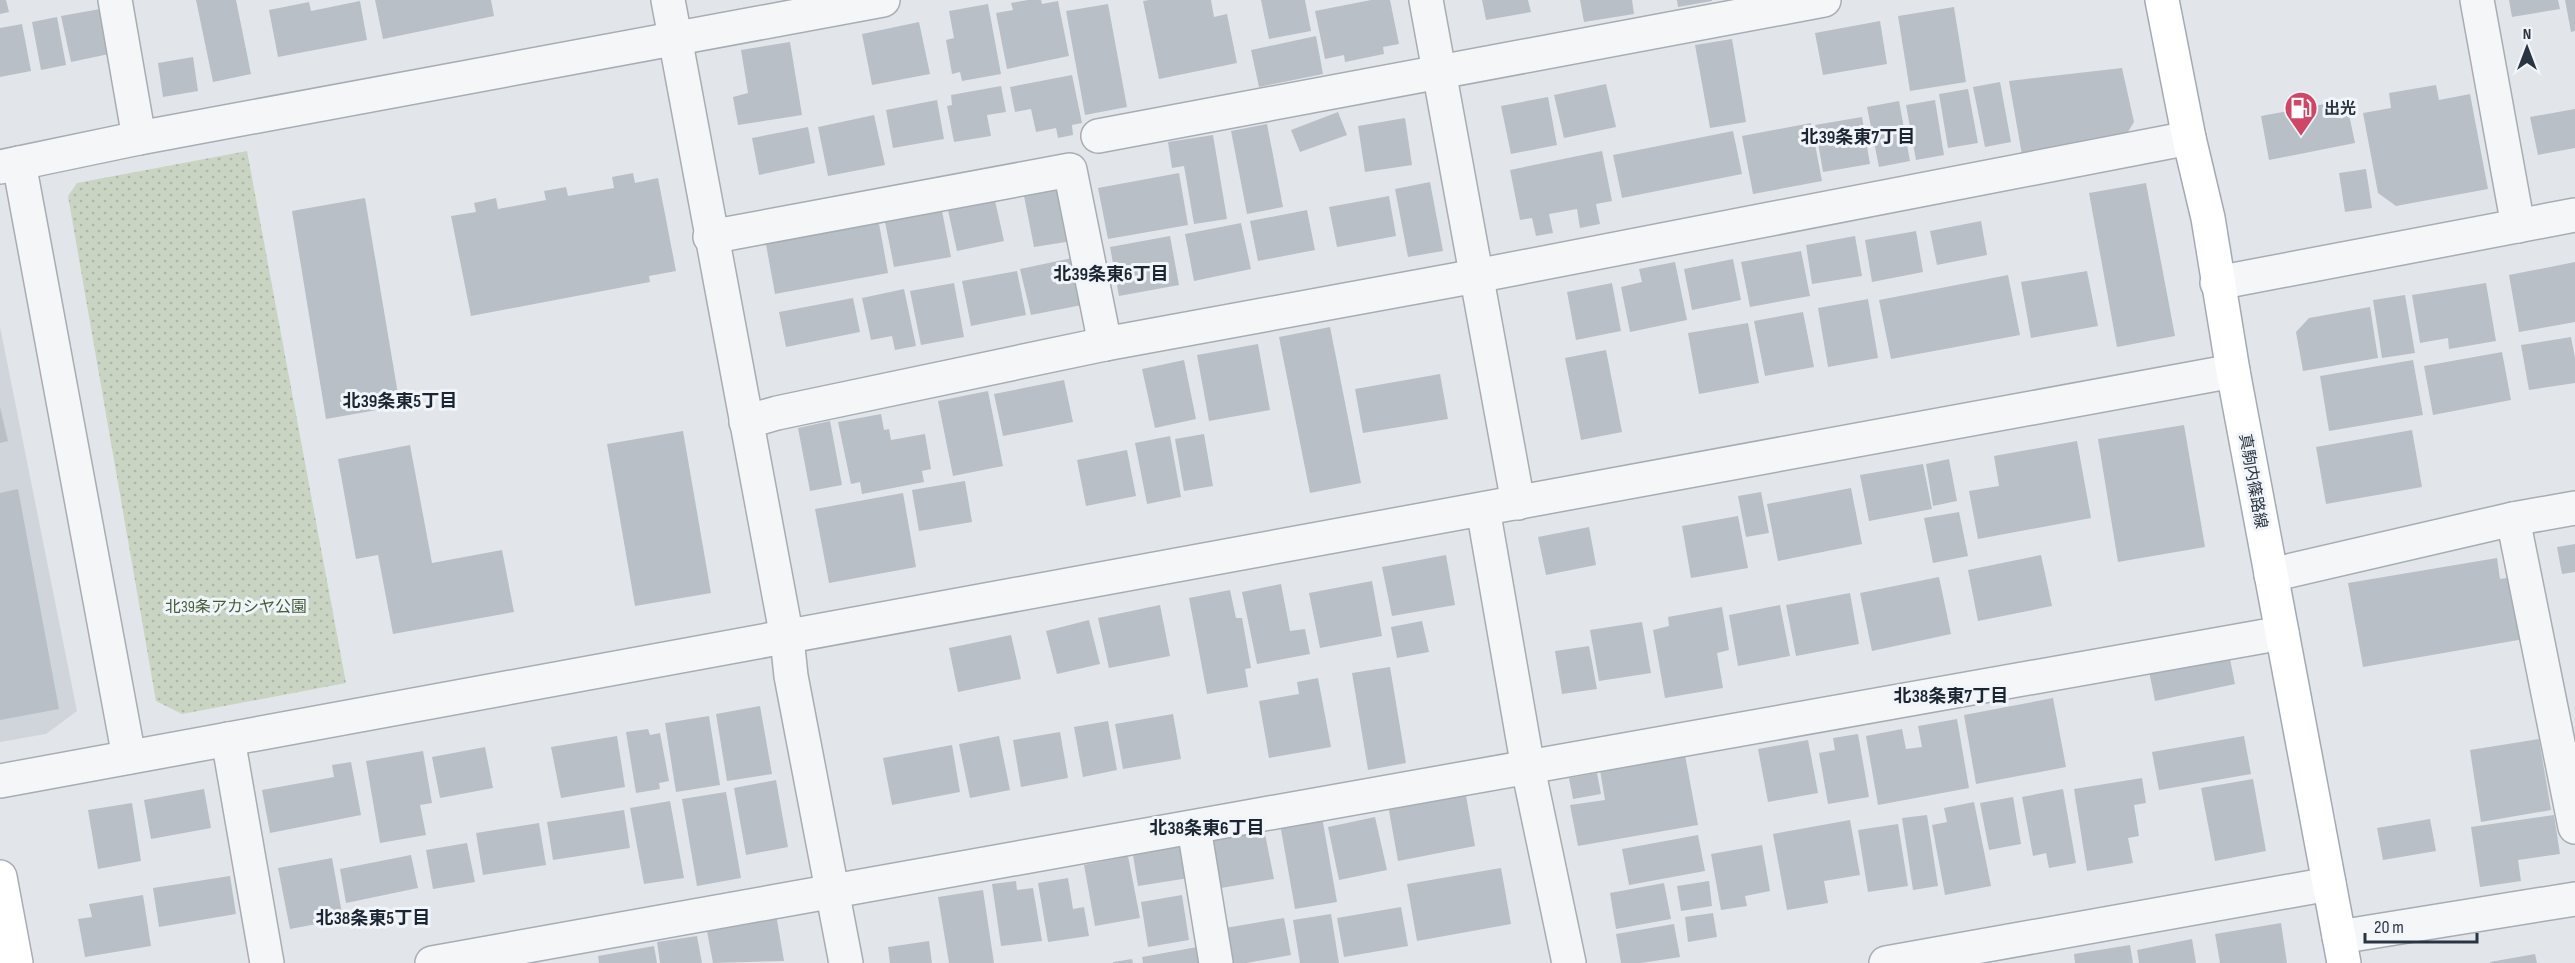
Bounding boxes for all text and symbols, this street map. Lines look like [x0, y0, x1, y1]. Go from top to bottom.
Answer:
north arrow [2497, 18, 2557, 78]
text: N [2523, 25, 2531, 44]
fuel station icon: 出光 [2283, 90, 2319, 137]
place label: 出光 [2324, 100, 2356, 119]
district label: 北39条東7丁目 [1801, 127, 1915, 148]
district label: 北39条東6丁目 [1053, 264, 1169, 285]
district label: 北39条東5丁目 [343, 391, 457, 412]
street label: 真駒内篠路線 [2235, 432, 2270, 530]
park label: 北39条アカシヤ公園 [165, 598, 307, 617]
district label: 北38条東7丁目 [1894, 686, 2008, 707]
district label: 北38条東6丁目 [1149, 818, 1265, 839]
scale bar [2365, 906, 2478, 944]
district label: 北38条東5丁目 [316, 908, 430, 929]
text: 20 m [2374, 917, 2404, 938]

